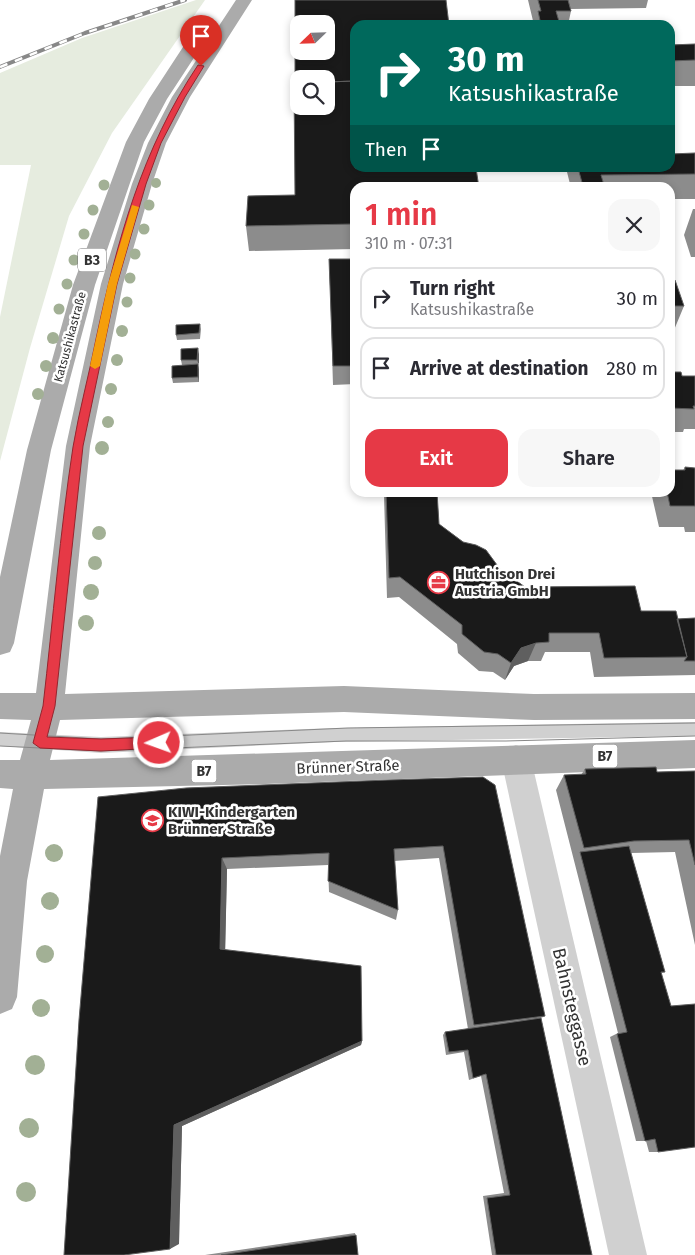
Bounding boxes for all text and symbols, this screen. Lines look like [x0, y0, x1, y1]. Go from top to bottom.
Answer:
pin [180, 15, 222, 66]
north arrow [290, 15, 335, 60]
map controls [290, 15, 335, 115]
icon: arrive [187, 22, 215, 50]
text: 30 m [448, 38, 525, 80]
icon: right [365, 40, 430, 105]
button: search [290, 70, 335, 115]
text: Katsushikastraße [448, 80, 619, 107]
icon: arrive [417, 135, 445, 163]
text: Then [365, 138, 407, 161]
text: 1 min [365, 197, 437, 233]
button: close [608, 199, 660, 251]
text: 310 m · 07:31 [365, 234, 453, 253]
road number: B3 [78, 248, 106, 272]
text: Turn right [410, 277, 495, 300]
icon: right [367, 284, 395, 312]
text: 30 m [617, 287, 658, 310]
street label: Katsushikastraße [51, 290, 89, 384]
text: Katsushikastraße [410, 300, 534, 319]
icon: arrive [367, 354, 395, 382]
text: Arrive at destination [410, 357, 589, 380]
text: 280 m [606, 357, 658, 380]
button: Exit [365, 429, 508, 487]
button: Share [518, 429, 660, 487]
place label: Hutchison Drei Austria GmbH [454, 565, 555, 600]
office icon: Hutchison Drei Austria GmbH [427, 571, 451, 595]
position arrow [132, 716, 184, 768]
road number: B7 [592, 744, 618, 768]
street label: Brünner Straße [296, 756, 400, 778]
road number: B7 [192, 759, 216, 782]
place label: KIWI-Kindergarten Brünner Straße [168, 803, 295, 838]
school or university icon: KIWI-Kindergarten Brünner Straße [140, 809, 164, 833]
street label: Bahnsteggasse [548, 946, 596, 1068]

